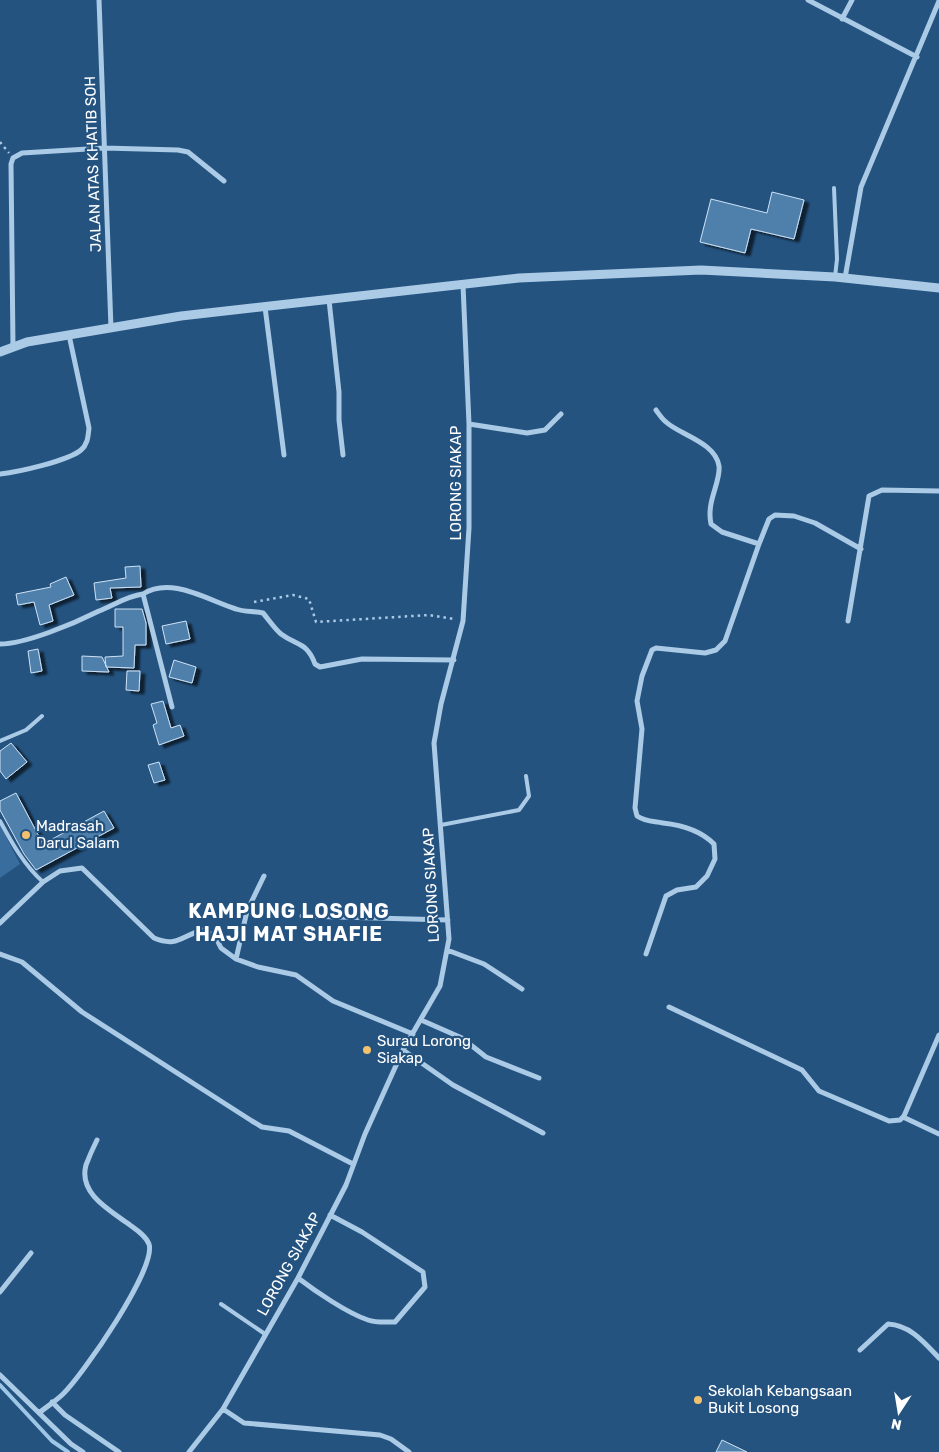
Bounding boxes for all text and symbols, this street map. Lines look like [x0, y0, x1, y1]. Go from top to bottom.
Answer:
street label: JALAN ATAS KHATIB SOH [81, 76, 105, 252]
street label: LORONG SIAKAP [447, 425, 465, 540]
place label: Madrasah Darul Salam [36, 817, 120, 852]
street label: LORONG SIAKAP [419, 827, 443, 943]
marker: Madrasah Darul Salam [20, 829, 32, 841]
district label: KAMPUNG LOSONG HAJI MAT SHAFIE [188, 899, 390, 946]
place label: Surau Lorong Siakap [377, 1032, 471, 1067]
marker: Surau Lorong Siakap [361, 1044, 373, 1056]
street label: LORONG SIAKAP [253, 1209, 325, 1319]
place label: Sekolah Kebangsaan Bukit Losong [708, 1382, 852, 1417]
north arrow [874, 1387, 924, 1437]
marker: Sekolah Kebangsaan Bukit Losong [692, 1394, 704, 1406]
text: N [890, 1415, 903, 1434]

